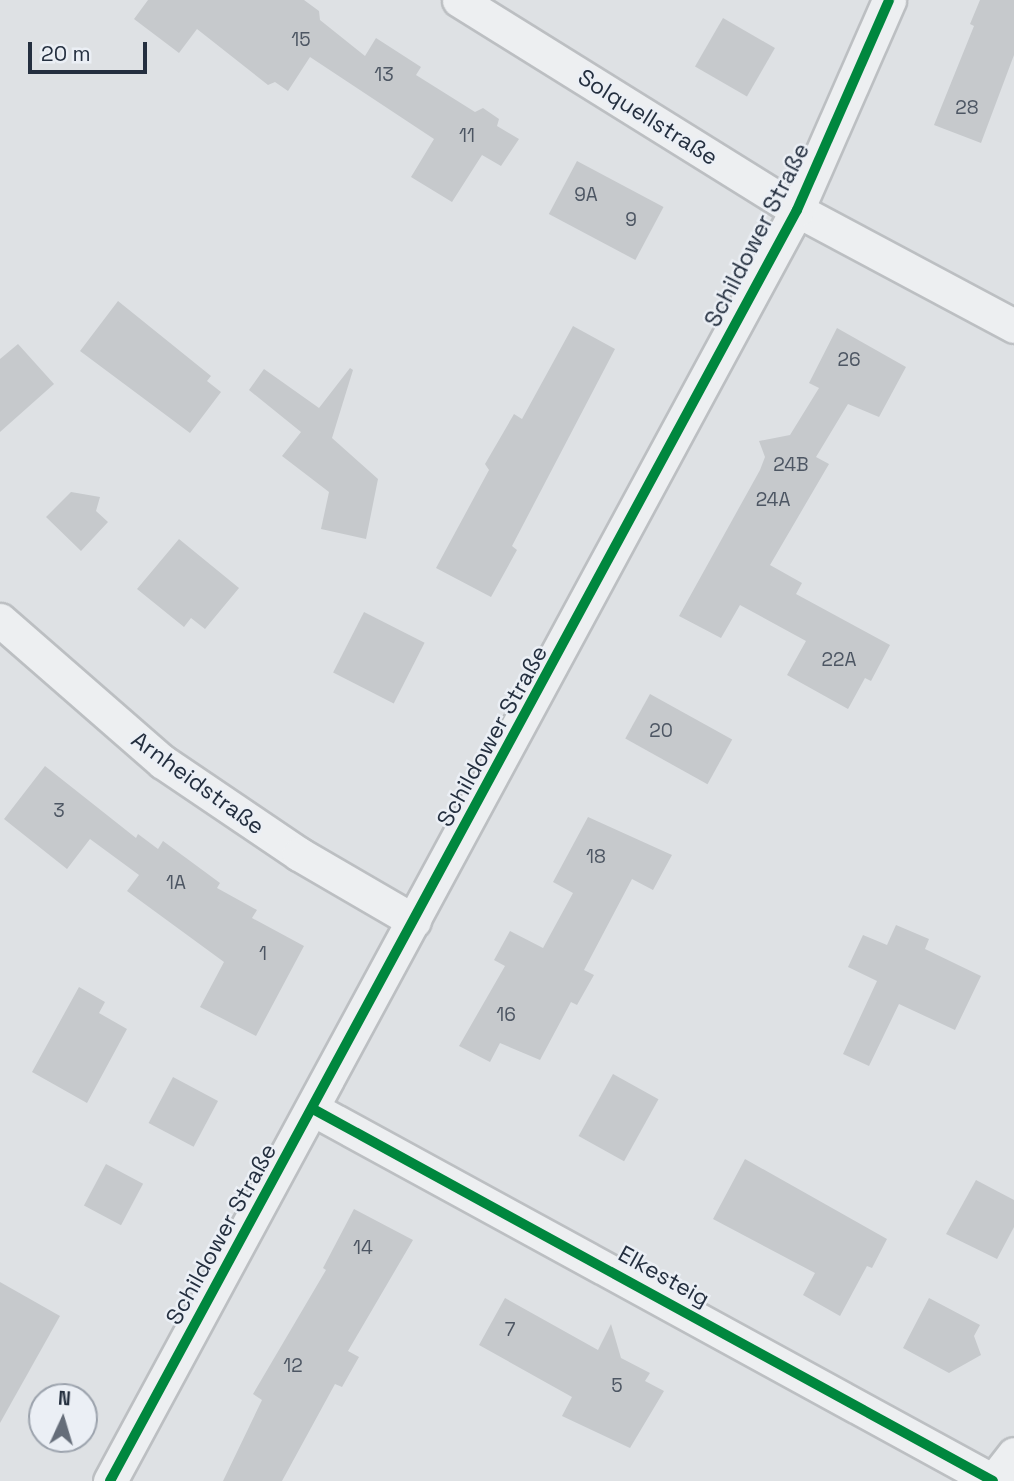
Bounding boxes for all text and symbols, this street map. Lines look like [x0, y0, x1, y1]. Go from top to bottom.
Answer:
scale bar [32, 28, 150, 72]
house number: 15 [291, 29, 311, 51]
text: 20 m [41, 40, 91, 67]
street label: Solquellstraße [573, 63, 723, 171]
house number: 13 [374, 64, 394, 86]
house number: 28 [955, 97, 979, 119]
house number: 11 [459, 125, 475, 147]
street label: Schildower Straße [699, 138, 815, 332]
house number: 9A [574, 184, 598, 206]
house number: 9 [625, 209, 637, 231]
house number: 26 [837, 349, 861, 371]
house number: 24B [773, 454, 809, 476]
house number: 24A [756, 489, 790, 511]
street label: Schildower Straße [431, 641, 553, 831]
house number: 22A [822, 649, 856, 671]
house number: 20 [649, 720, 673, 742]
street label: Arnheidstraße [126, 726, 270, 840]
house number: 3 [53, 800, 65, 822]
house number: 18 [586, 846, 606, 868]
house number: 1A [166, 872, 186, 894]
house number: 1 [259, 943, 267, 965]
house number: 16 [496, 1004, 516, 1026]
street label: Schildower Straße [160, 1139, 282, 1329]
house number: 14 [353, 1237, 373, 1259]
street label: Elkesteig [614, 1240, 714, 1312]
house number: 7 [505, 1319, 515, 1341]
house number: 12 [283, 1355, 303, 1377]
house number: 5 [611, 1375, 623, 1397]
north arrow [28, 1383, 98, 1453]
text: N [57, 1386, 72, 1411]

